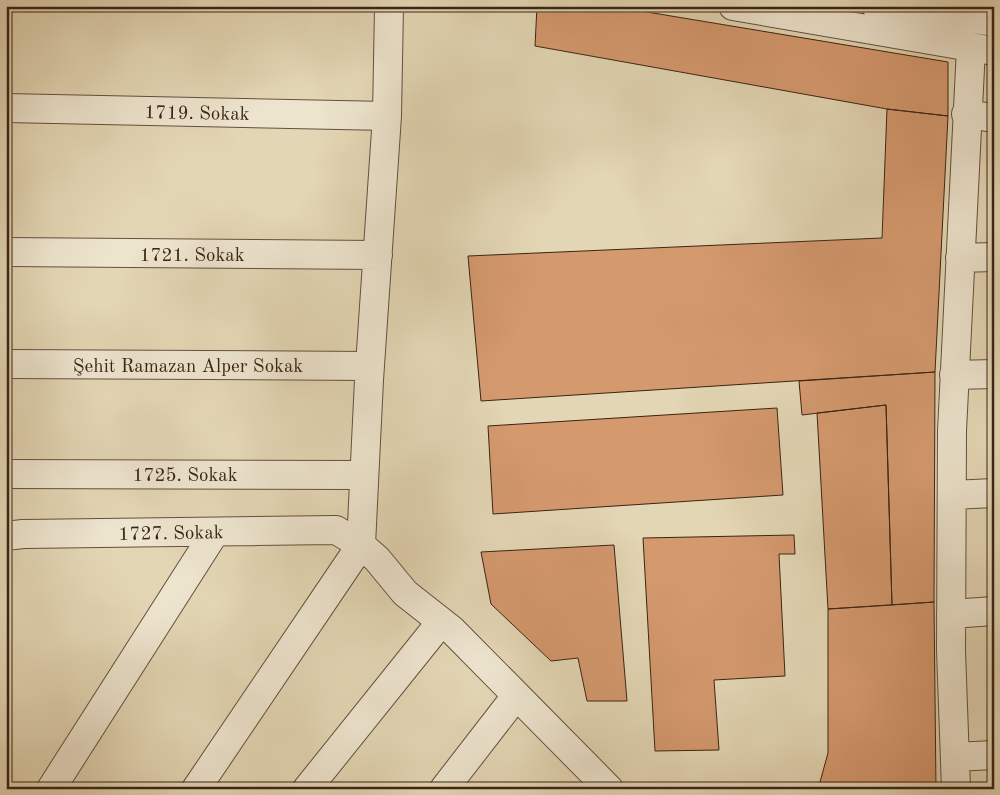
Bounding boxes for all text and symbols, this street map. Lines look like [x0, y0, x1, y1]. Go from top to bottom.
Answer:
street label: 1719. Sokak [144, 104, 250, 125]
street label: 1721. Sokak [139, 247, 245, 266]
street label: Şehit Ramazan Alper Sokak [73, 358, 303, 377]
street label: 1725. Sokak [132, 467, 238, 486]
street label: 1727. Sokak [118, 524, 224, 545]

